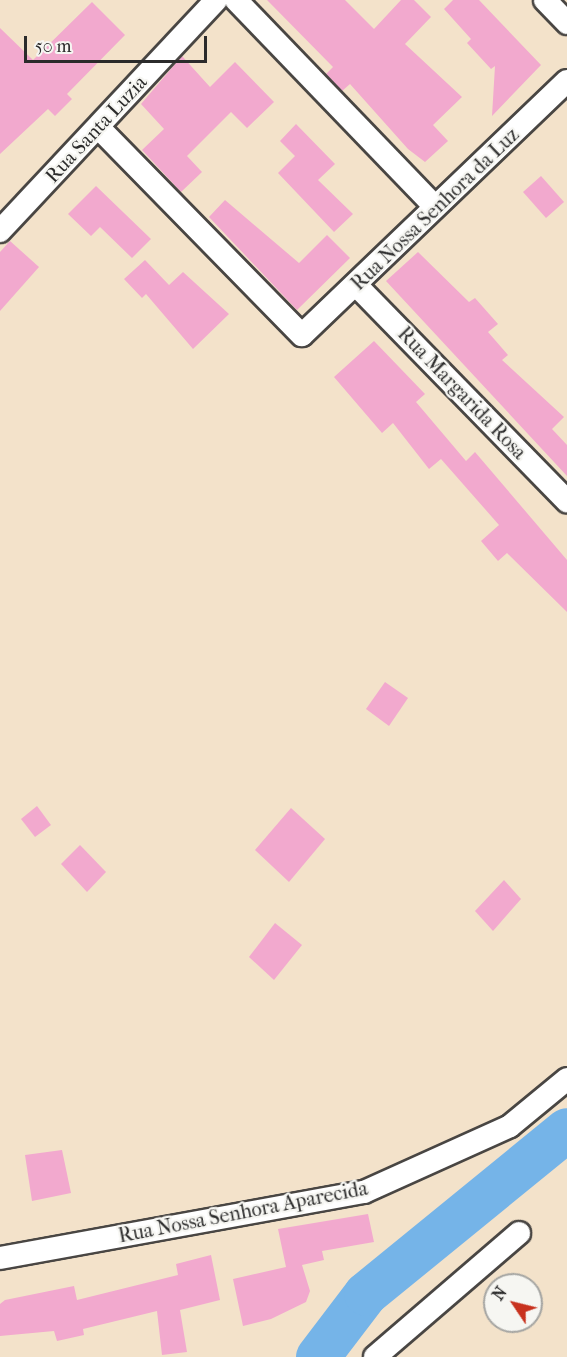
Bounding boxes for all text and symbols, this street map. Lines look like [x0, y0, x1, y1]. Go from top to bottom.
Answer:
scale bar [27, 24, 210, 62]
text: 50 m [35, 36, 71, 57]
street label: Rua Santa Luzia [40, 70, 152, 188]
street label: Rua Nossa Senhora da Luz [346, 123, 524, 295]
street label: Rua Margarida Rosa [393, 322, 531, 464]
street label: Rua Nossa Senhora Aparecida [116, 1176, 370, 1248]
north arrow [483, 1273, 543, 1333]
text: N [488, 1283, 511, 1304]

